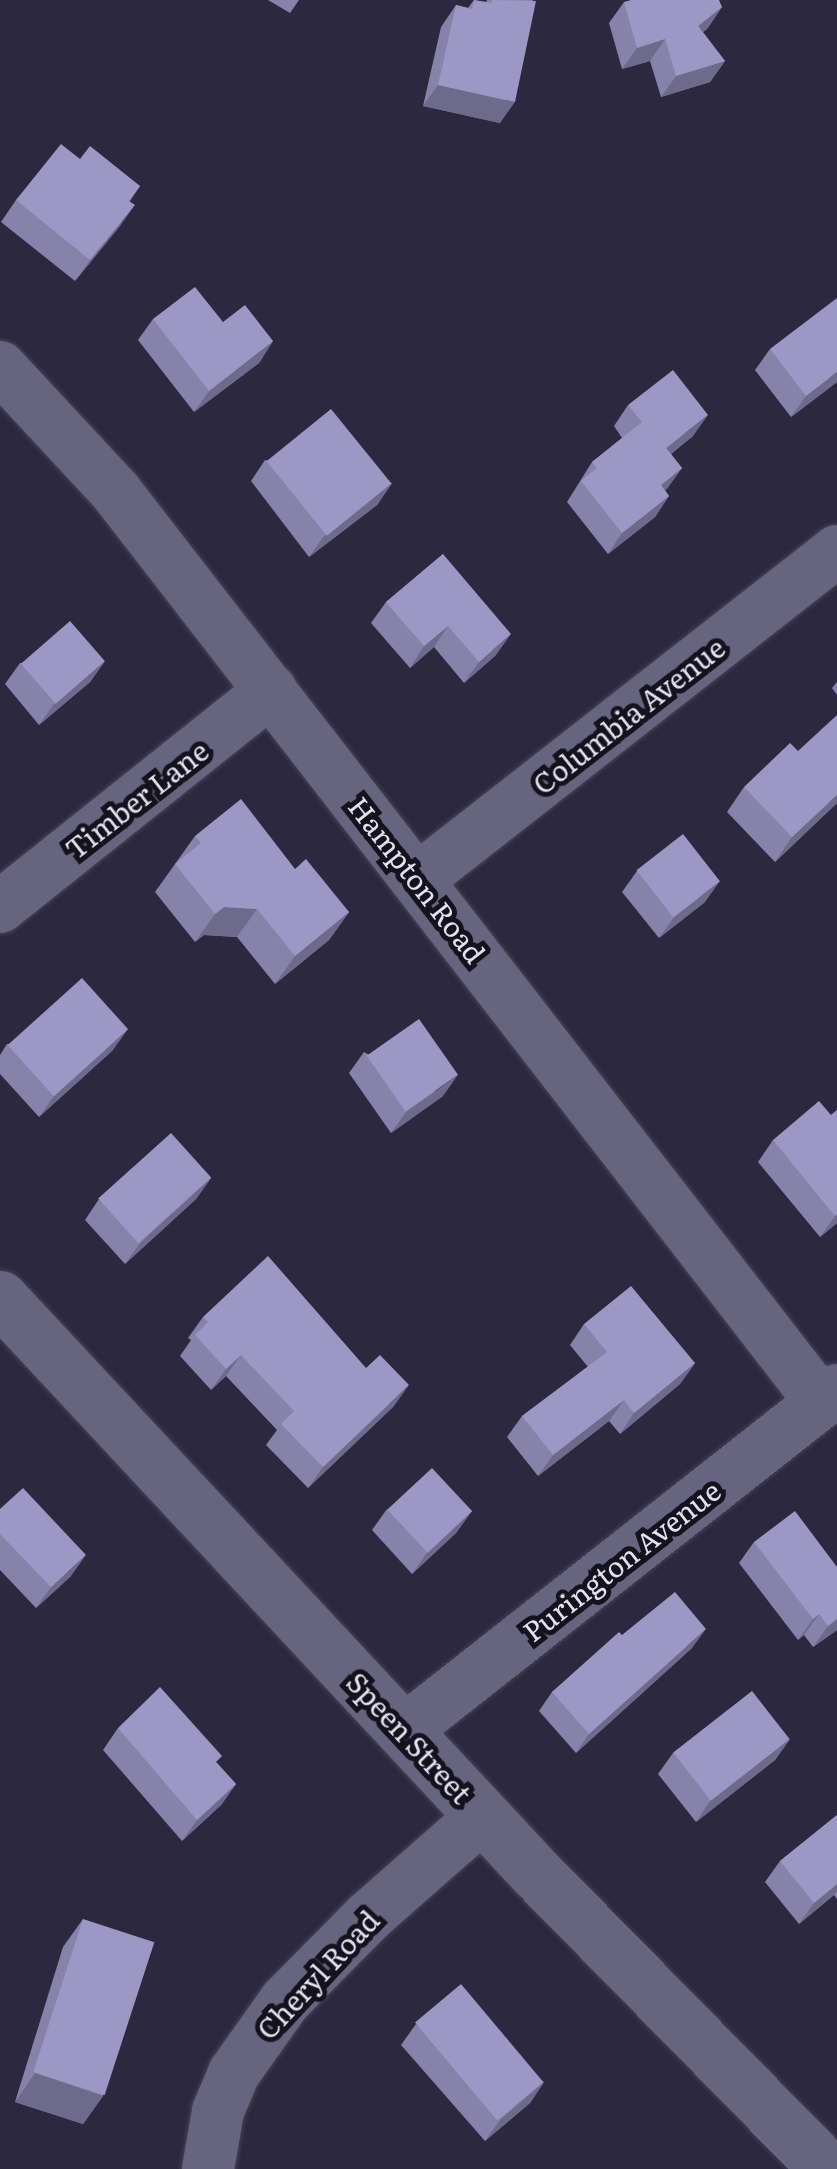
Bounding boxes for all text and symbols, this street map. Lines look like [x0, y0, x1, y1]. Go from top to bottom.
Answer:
street label: Columbia Avenue [525, 630, 731, 800]
street label: Timber Lane [58, 733, 214, 865]
street label: Hampton Road [343, 789, 493, 969]
street label: Purington Avenue [516, 1473, 726, 1647]
street label: Speen Street [341, 1664, 479, 1810]
street label: Cheryl Road [249, 1903, 385, 2045]

